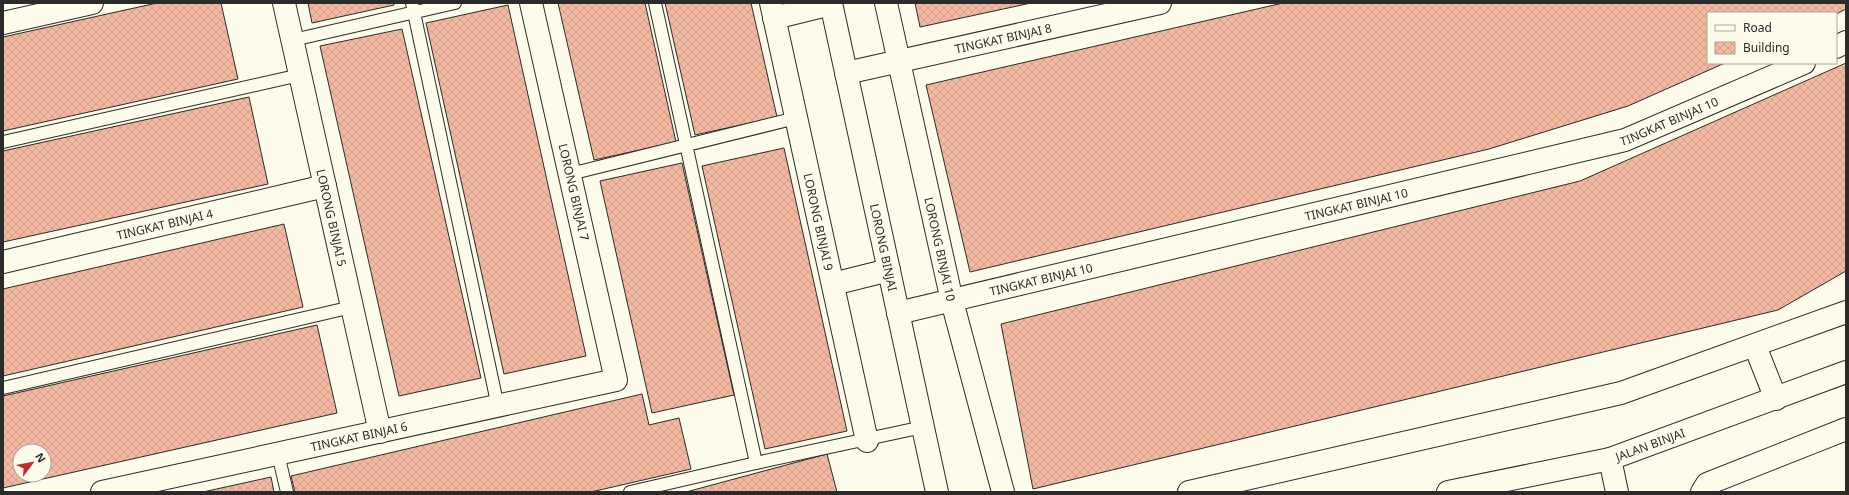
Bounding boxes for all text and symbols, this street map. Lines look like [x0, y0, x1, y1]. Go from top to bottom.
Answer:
legend [1707, 12, 1837, 64]
street label: TINGKAT BINJAI 8 [953, 19, 1053, 57]
text: Road [1743, 19, 1772, 36]
text: Building [1743, 39, 1790, 56]
street label: TINGKAT BINJAI 10 [1618, 92, 1721, 149]
street label: LORONG BINJAI 7 [555, 142, 593, 242]
street label: LORONG BINJAI 5 [313, 167, 351, 268]
street label: LORONG BINJAI 9 [800, 171, 838, 272]
street label: TINGKAT BINJAI 10 [1303, 183, 1410, 224]
street label: LORONG BINJAI 10 [921, 195, 960, 303]
street label: LORONG BINJAI [866, 202, 902, 293]
street label: TINGKAT BINJAI 4 [115, 204, 215, 243]
street label: TINGKAT BINJAI 10 [988, 258, 1094, 299]
street label: TINGKAT BINJAI 6 [309, 417, 409, 455]
street label: JALAN BINJAI [1612, 424, 1687, 465]
north arrow [12, 443, 52, 483]
text: N [32, 450, 50, 465]

